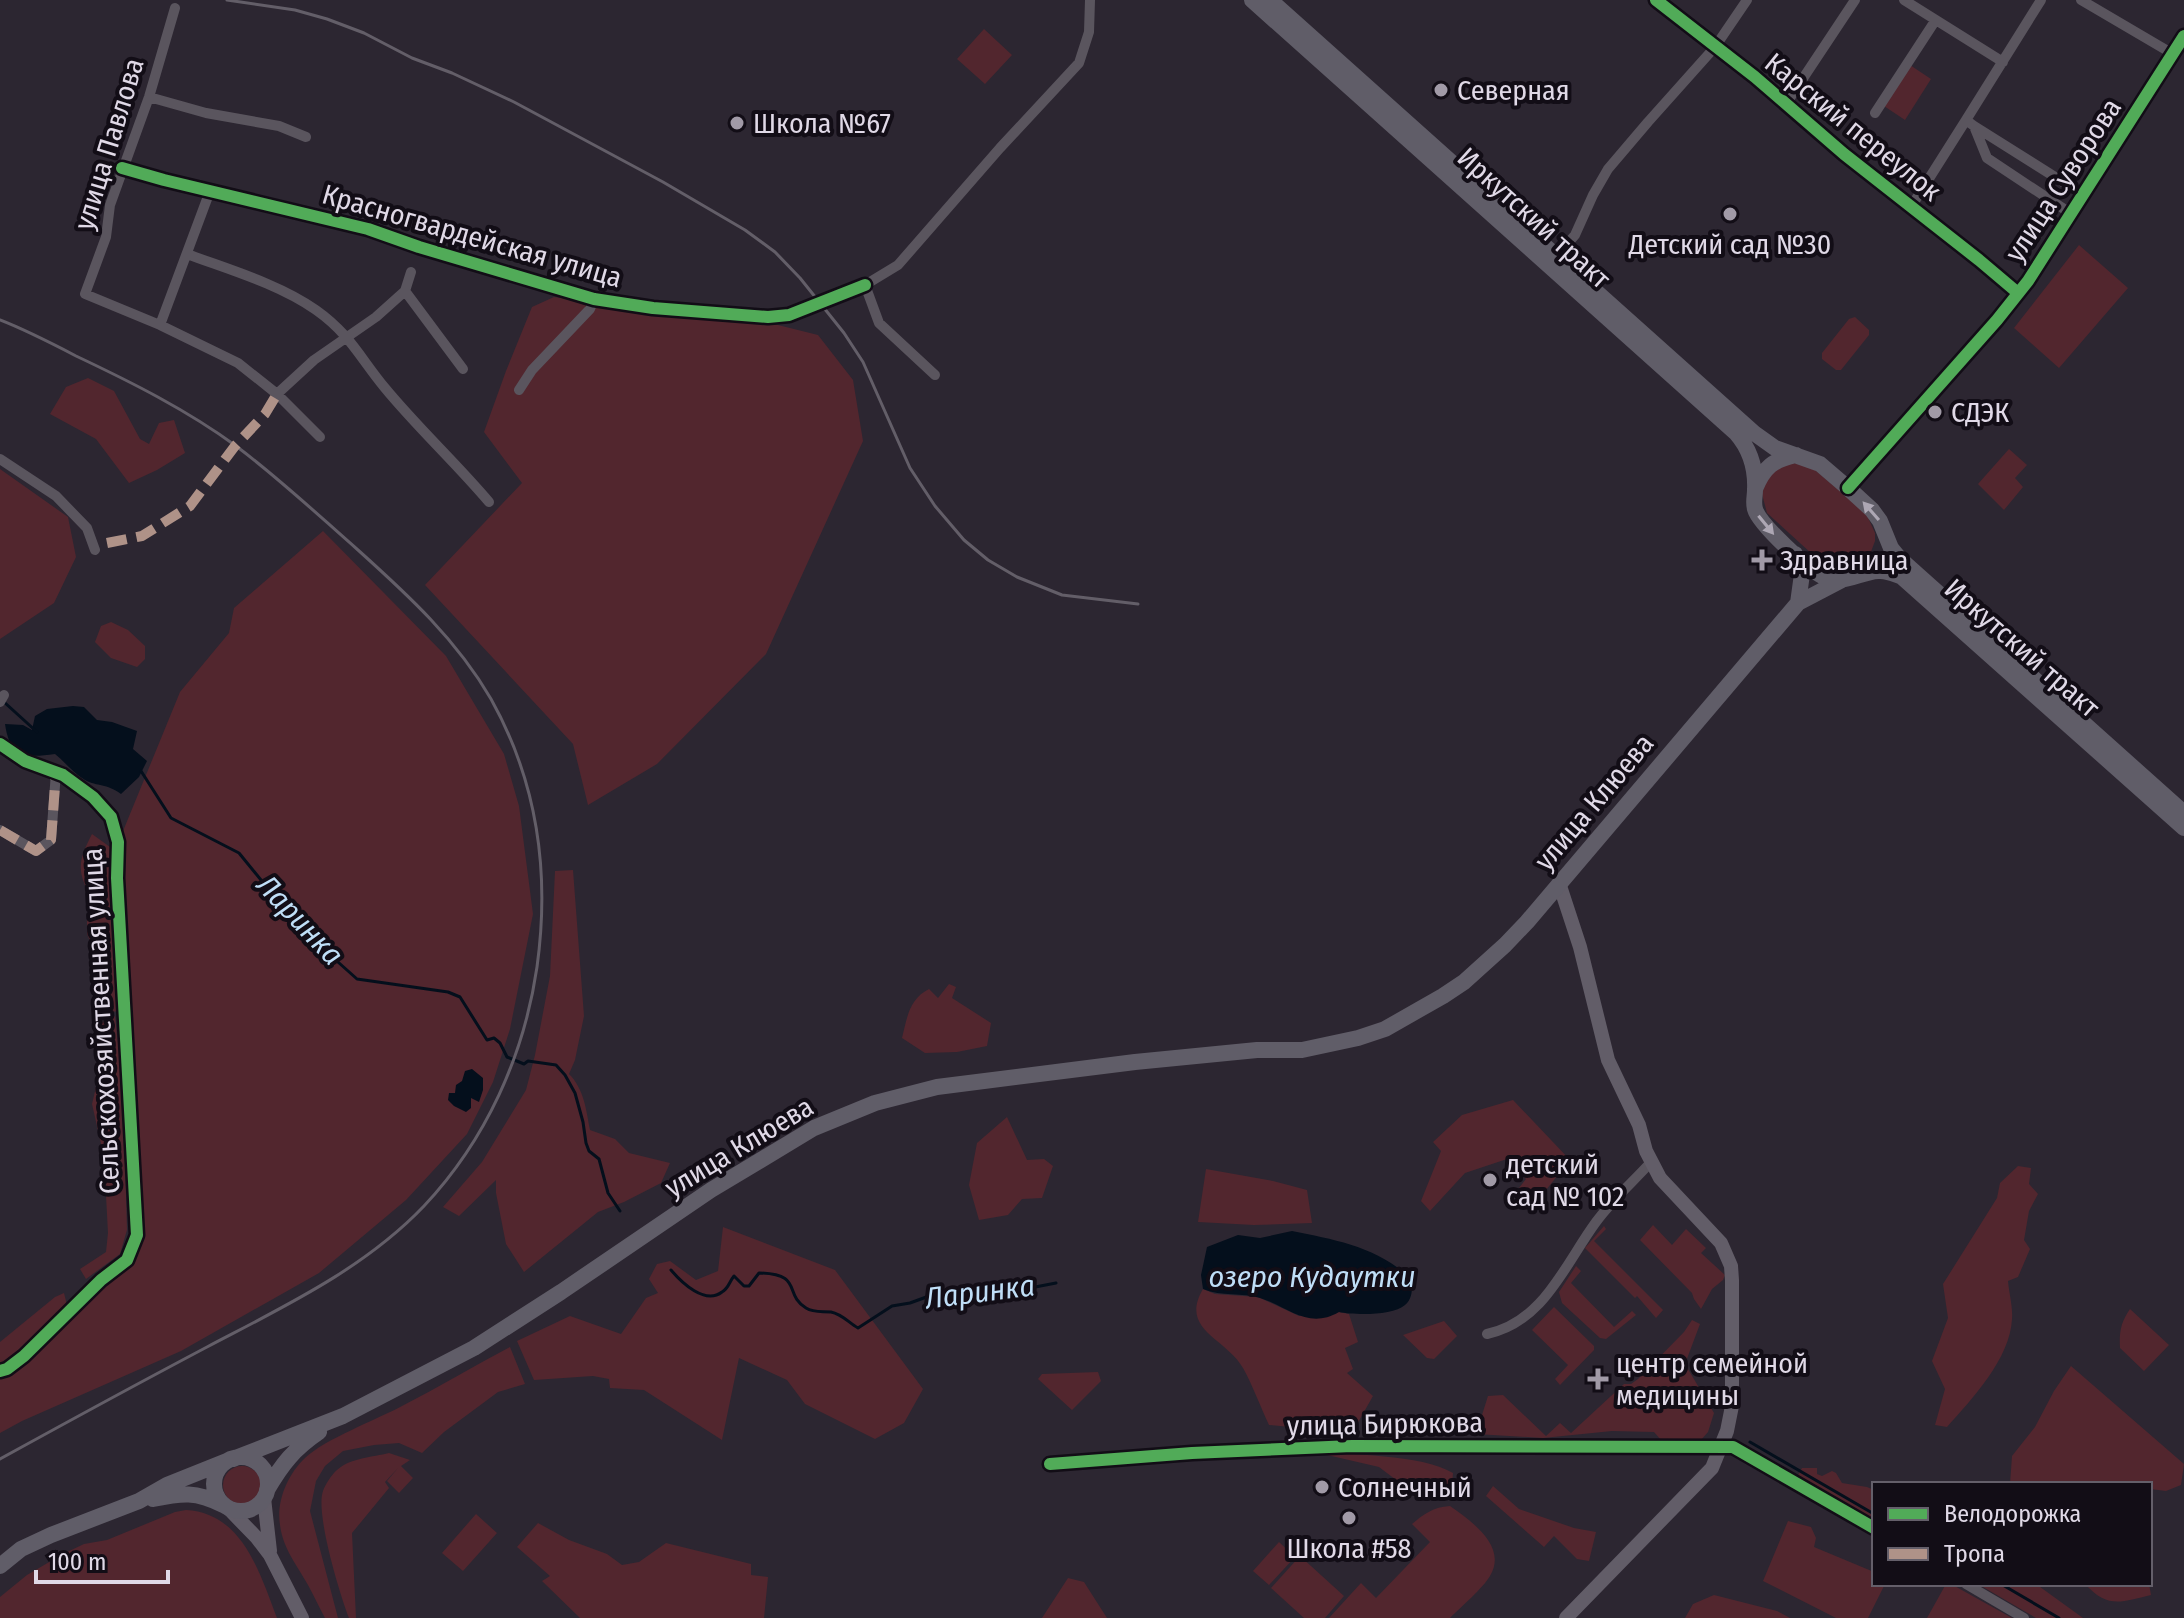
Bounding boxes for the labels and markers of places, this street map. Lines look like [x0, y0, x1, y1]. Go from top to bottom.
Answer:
place label: Северная [1457, 74, 1570, 107]
marker: Северная [1432, 81, 1450, 99]
place label: Школа №67 [753, 107, 891, 140]
marker: Школа №67 [728, 114, 746, 132]
marker: Детский сад №30 [1721, 205, 1739, 223]
place label: Детский сад №30 [1628, 228, 1831, 261]
place label: СДЭК [1951, 396, 2009, 429]
marker: СДЭК [1926, 403, 1944, 421]
place label: Здравница [1780, 544, 1908, 577]
marker: Здравница [1751, 549, 1773, 571]
place label: детский сад № 102 [1506, 1148, 1624, 1213]
marker: детский сад № 102 [1481, 1171, 1499, 1189]
place label: центр семейной медицины [1616, 1347, 1808, 1412]
marker: центр семейной медицины [1587, 1368, 1609, 1390]
place label: Солнечный [1338, 1471, 1472, 1504]
marker: Солнечный [1313, 1478, 1331, 1496]
marker: Школа #58 [1340, 1509, 1358, 1527]
place label: Школа #58 [1286, 1532, 1412, 1565]

